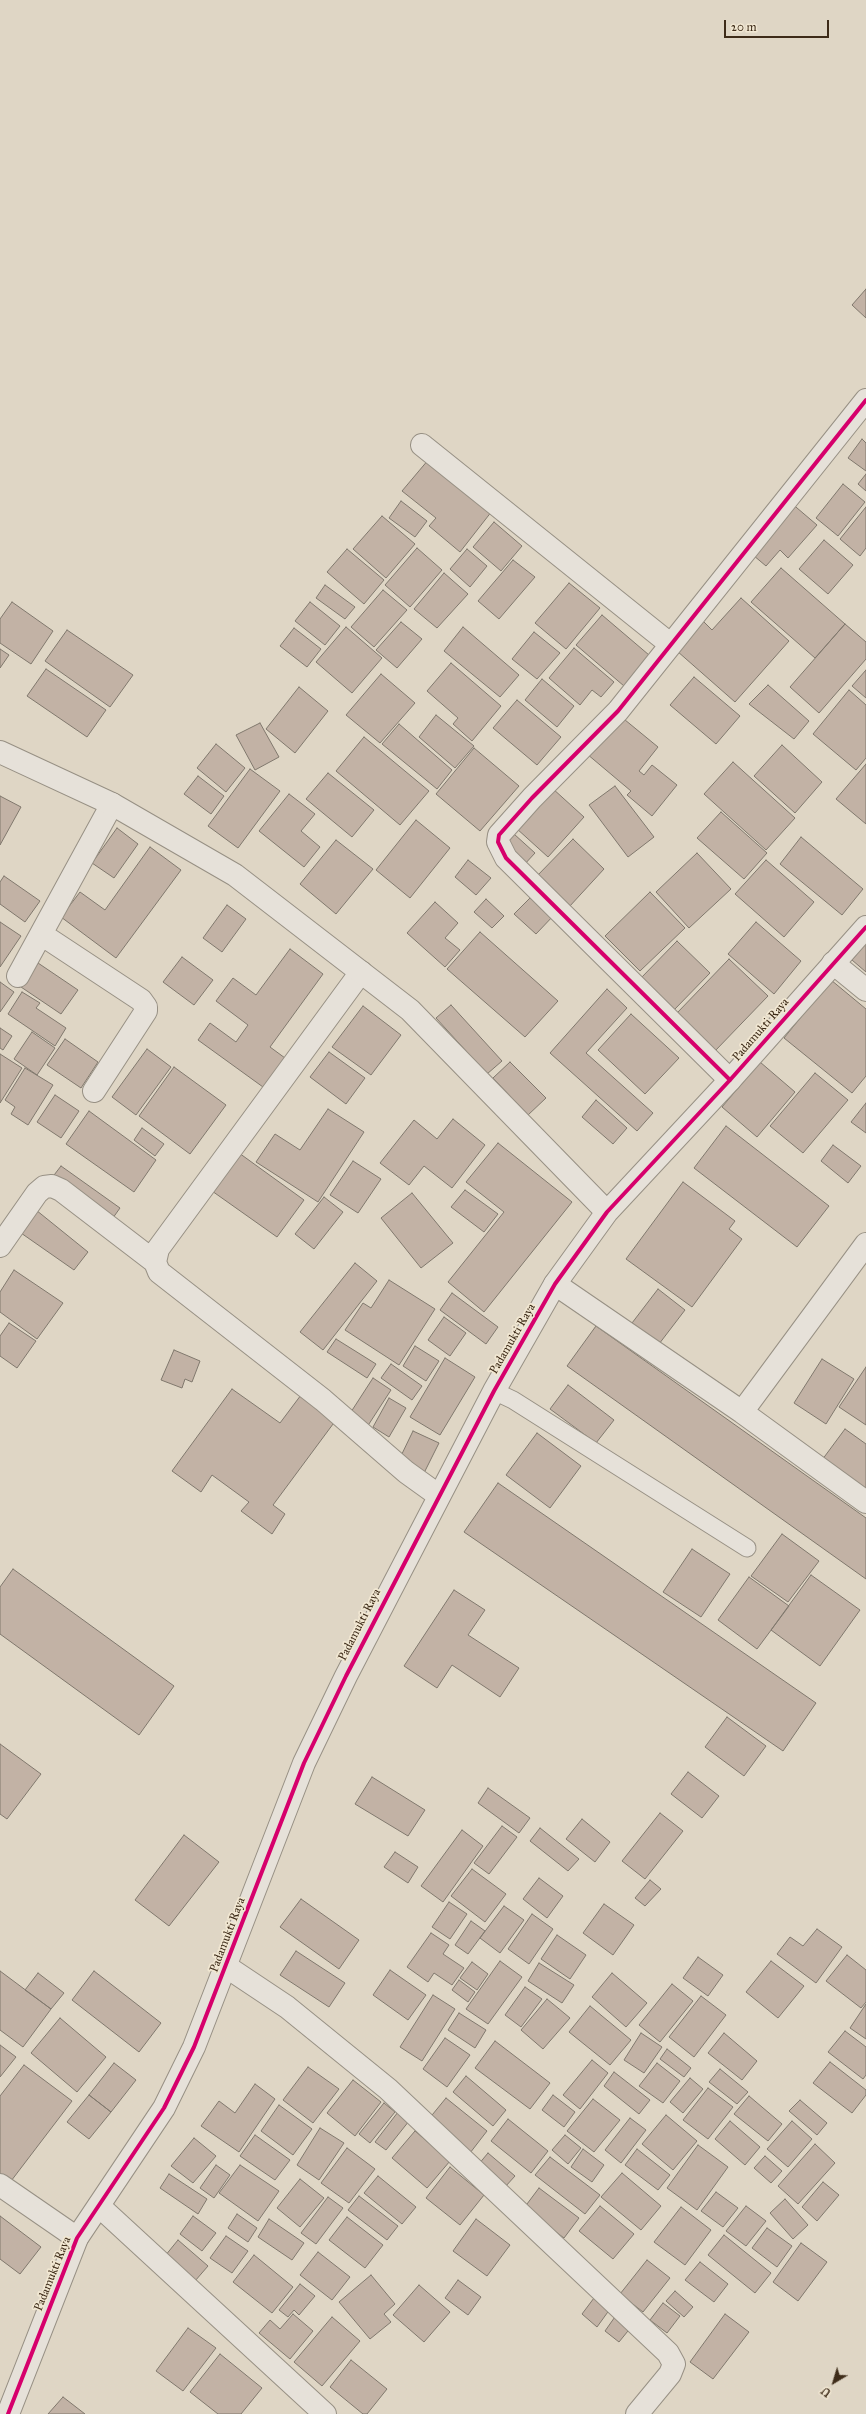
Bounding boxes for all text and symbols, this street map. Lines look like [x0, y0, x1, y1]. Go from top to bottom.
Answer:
scale bar [726, 12, 831, 38]
text: 20 m [731, 20, 757, 34]
street label: Padamukti Raya [730, 996, 792, 1064]
street label: Padamukti Raya [487, 1301, 539, 1377]
street label: Padamukti Raya [336, 1587, 384, 1663]
street label: Padamukti Raya [207, 1896, 249, 1974]
street label: Padamukti Raya [32, 2235, 74, 2313]
north arrow [814, 2362, 854, 2402]
text: U [819, 2384, 834, 2400]

